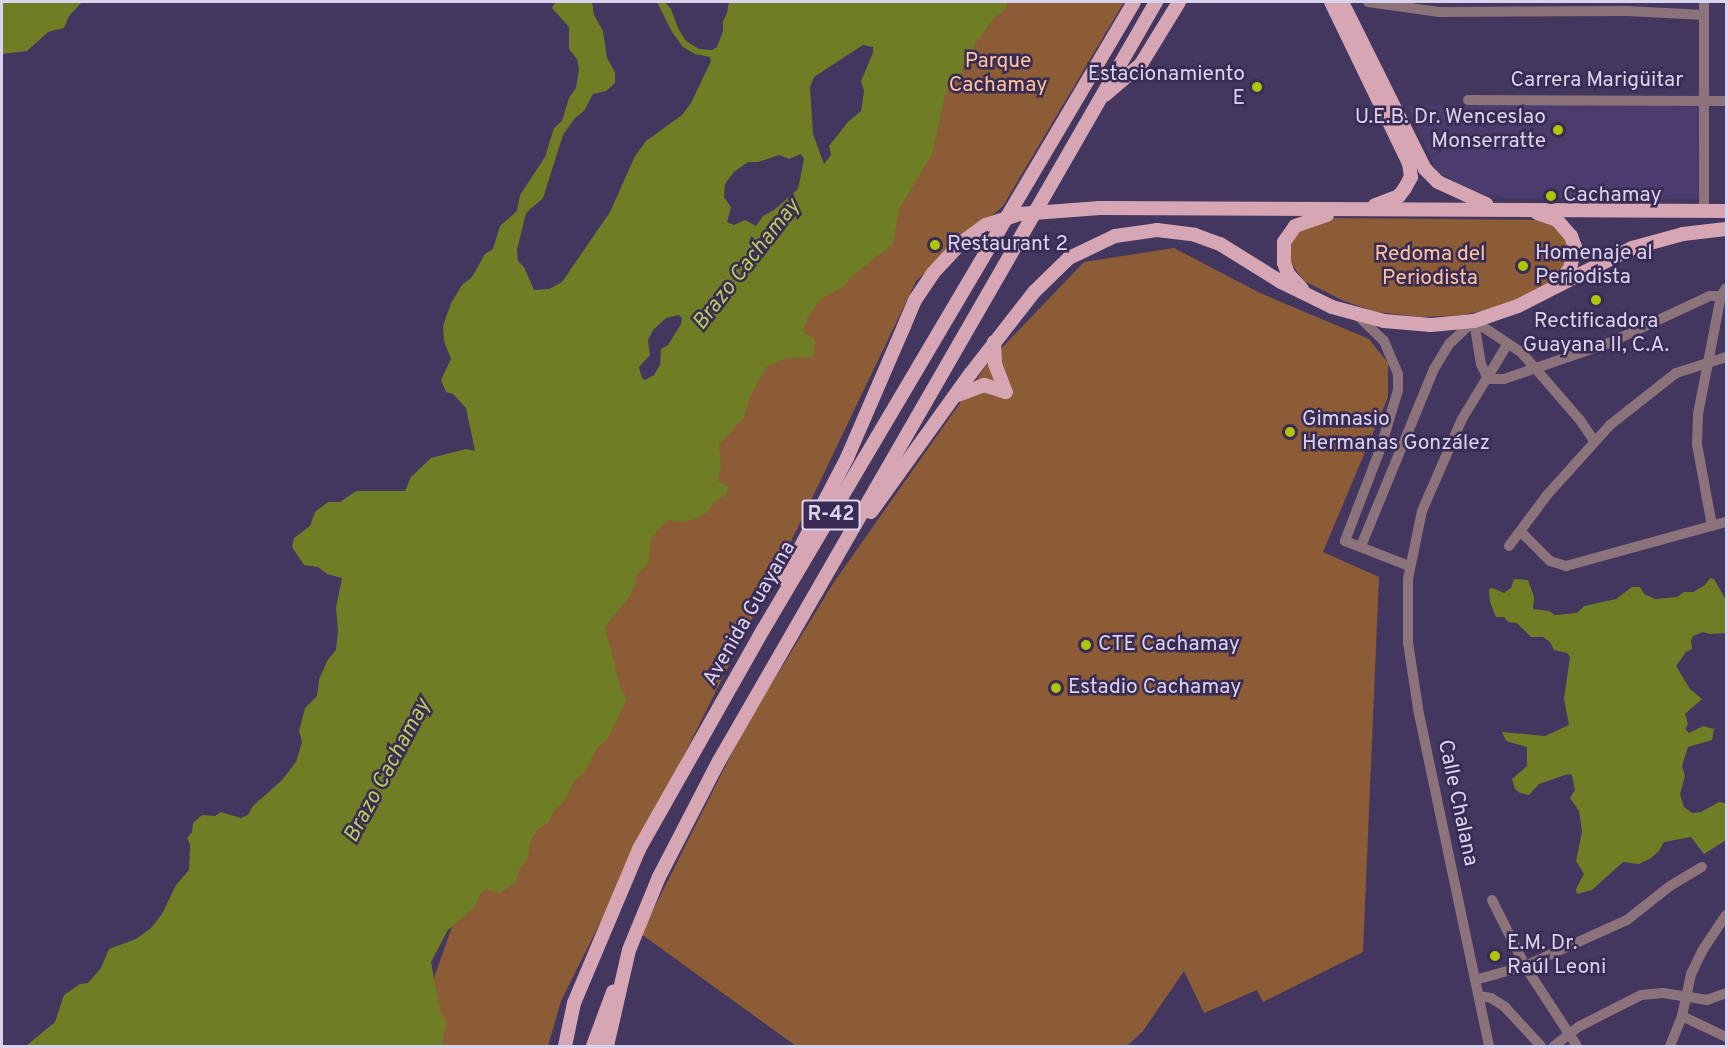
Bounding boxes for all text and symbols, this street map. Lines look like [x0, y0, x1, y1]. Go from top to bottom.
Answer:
park label: Parque Cachamay [949, 49, 1047, 99]
place label: Estacionamiento E [1088, 62, 1245, 112]
street label: Carrera Marigüitar [1510, 68, 1684, 94]
marker: Estacionamiento E [1250, 80, 1264, 94]
place label: U.E.B. Dr. Wenceslao Monserratte [1354, 105, 1546, 155]
marker: U.E.B. Dr. Wenceslao Monserratte [1551, 123, 1565, 137]
place label: Cachamay [1563, 183, 1662, 209]
marker: Cachamay [1544, 189, 1558, 203]
water label: Brazo Cachamay [688, 194, 806, 336]
place label: Restaurant 2 [947, 232, 1068, 258]
marker: Restaurant 2 [928, 238, 942, 252]
place label: Homenaje al Periodista [1535, 241, 1653, 291]
park label: Redoma del Periodista [1374, 242, 1486, 292]
marker: Homenaje al Periodista [1516, 259, 1530, 273]
marker: Rectificadora Guayana II, C.A. [1589, 293, 1603, 307]
place label: Rectificadora Guayana II, C.A. [1523, 309, 1669, 359]
place label: Gimnasio Hermanas González [1302, 407, 1490, 457]
marker: Gimnasio Hermanas González [1283, 425, 1297, 439]
road number: R-42 [801, 498, 861, 532]
street label: Avenida Guayana [698, 537, 802, 691]
place label: CTE Cachamay [1098, 632, 1240, 658]
marker: CTE Cachamay [1079, 638, 1093, 652]
place label: Estadio Cachamay [1068, 675, 1241, 701]
marker: Estadio Cachamay [1049, 681, 1063, 695]
water label: Brazo Cachamay [339, 695, 437, 847]
street label: Calle Chalana [1431, 738, 1483, 868]
place label: E.M. Dr. Raúl Leoni [1507, 931, 1606, 981]
marker: E.M. Dr. Raúl Leoni [1488, 949, 1502, 963]

